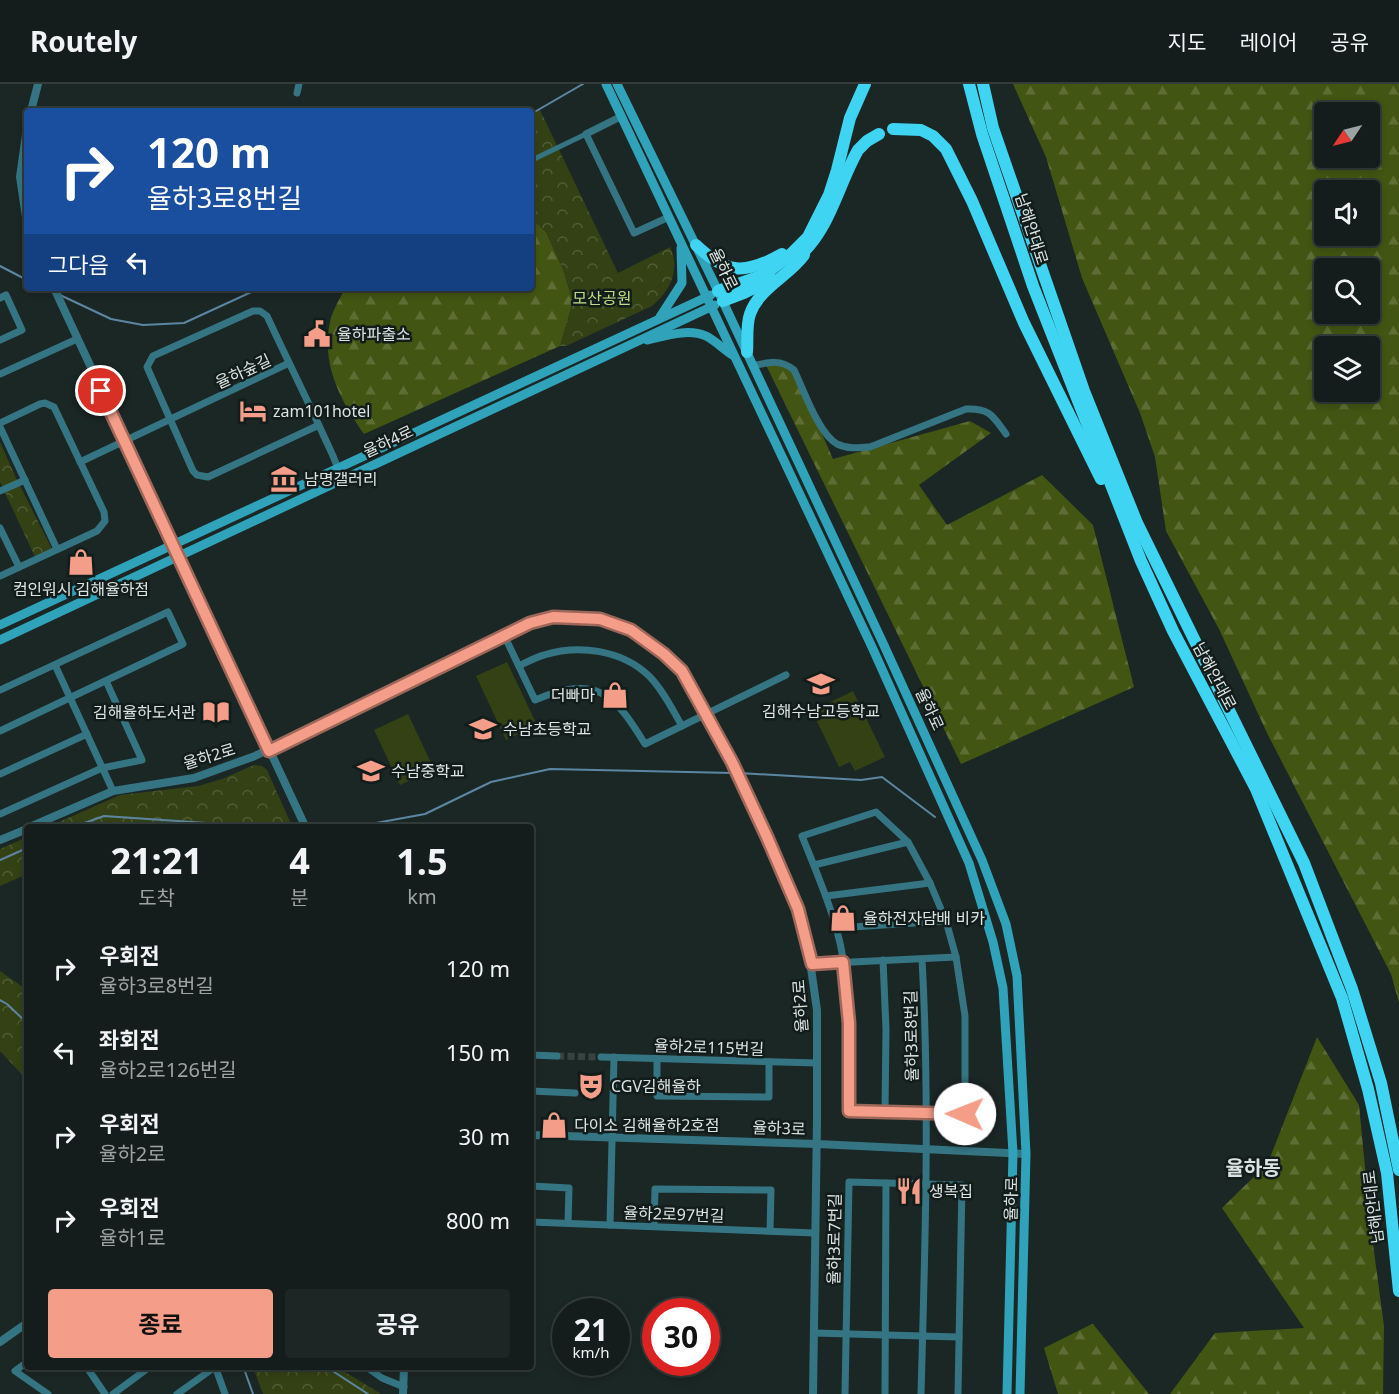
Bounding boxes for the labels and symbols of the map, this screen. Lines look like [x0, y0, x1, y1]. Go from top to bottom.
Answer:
north arrow [1314, 102, 1380, 168]
street label: 남해안대로 [1010, 191, 1054, 268]
street label: 율하로 [704, 244, 744, 294]
park label: 모산공원 [573, 287, 631, 309]
public building icon: 율하파출소 [302, 319, 332, 349]
place label: 율하파출소 [337, 323, 411, 345]
street label: 율하숲길 [212, 349, 274, 393]
pin [75, 365, 126, 416]
hotel icon: zam101hotel [238, 396, 268, 426]
place label: zam101hotel [273, 400, 370, 422]
street label: 율하4로 [359, 420, 417, 462]
museum icon: 남명갤러리 [269, 464, 299, 494]
place label: 남명갤러리 [304, 468, 378, 490]
shop icon: 컴인워시 김해율하점 [66, 547, 96, 577]
place label: 컴인워시 김해율하점 [13, 578, 149, 600]
street label: 남해안대로 [1188, 638, 1242, 714]
school or university icon: 김해수남고등학교 [806, 669, 836, 699]
shop icon: 더빠마 [600, 680, 630, 710]
place label: 더빠마 [551, 684, 595, 706]
street label: 율하로 [911, 684, 949, 734]
library icon: 김해율하도서관 [201, 697, 231, 727]
place label: 김해수남고등학교 [762, 700, 880, 722]
place label: 김해율하도서관 [93, 701, 196, 723]
school or university icon: 수남초등학교 [468, 714, 498, 744]
place label: 수남초등학교 [503, 718, 591, 740]
street label: 율하2로 [180, 738, 238, 774]
school or university icon: 수남중학교 [356, 756, 386, 786]
place label: 수남중학교 [391, 760, 465, 782]
shop icon: 율하전자담배 비카 [828, 903, 858, 933]
place label: 율하전자담배 비카 [863, 907, 985, 929]
street label: 율하2로 [787, 978, 813, 1033]
street label: 율하3로8번길 [899, 990, 923, 1082]
street label: 율하2로115번길 [654, 1034, 764, 1060]
theatre icon: CGV김해율하 [576, 1071, 606, 1101]
place label: CGV김해율하 [611, 1075, 701, 1097]
position arrow [933, 1082, 997, 1146]
shop icon: 다이소 김해율하2호점 [539, 1110, 569, 1140]
place label: 다이소 김해율하2호점 [574, 1114, 720, 1136]
street label: 율하3로 [752, 1116, 806, 1140]
district label: 율하동 [1225, 1154, 1281, 1181]
street label: 남해안대로 [1358, 1169, 1388, 1245]
restaurant icon: 생복집 [894, 1176, 924, 1206]
street label: 율하로 [1000, 1176, 1022, 1221]
place label: 생복집 [929, 1180, 973, 1202]
street label: 율하3로7번길 [822, 1193, 846, 1285]
street label: 율하2로97번길 [623, 1201, 725, 1227]
speed limit sign: 30 [642, 1298, 720, 1376]

